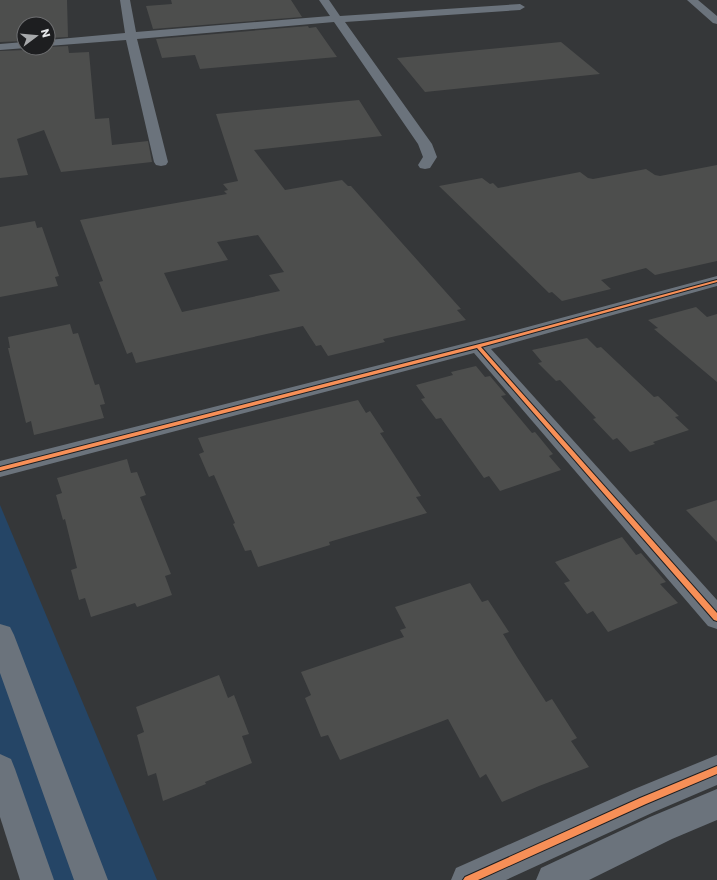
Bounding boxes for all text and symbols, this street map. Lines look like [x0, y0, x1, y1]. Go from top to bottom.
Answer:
north arrow [16, 16, 56, 56]
text: N [37, 27, 54, 39]

